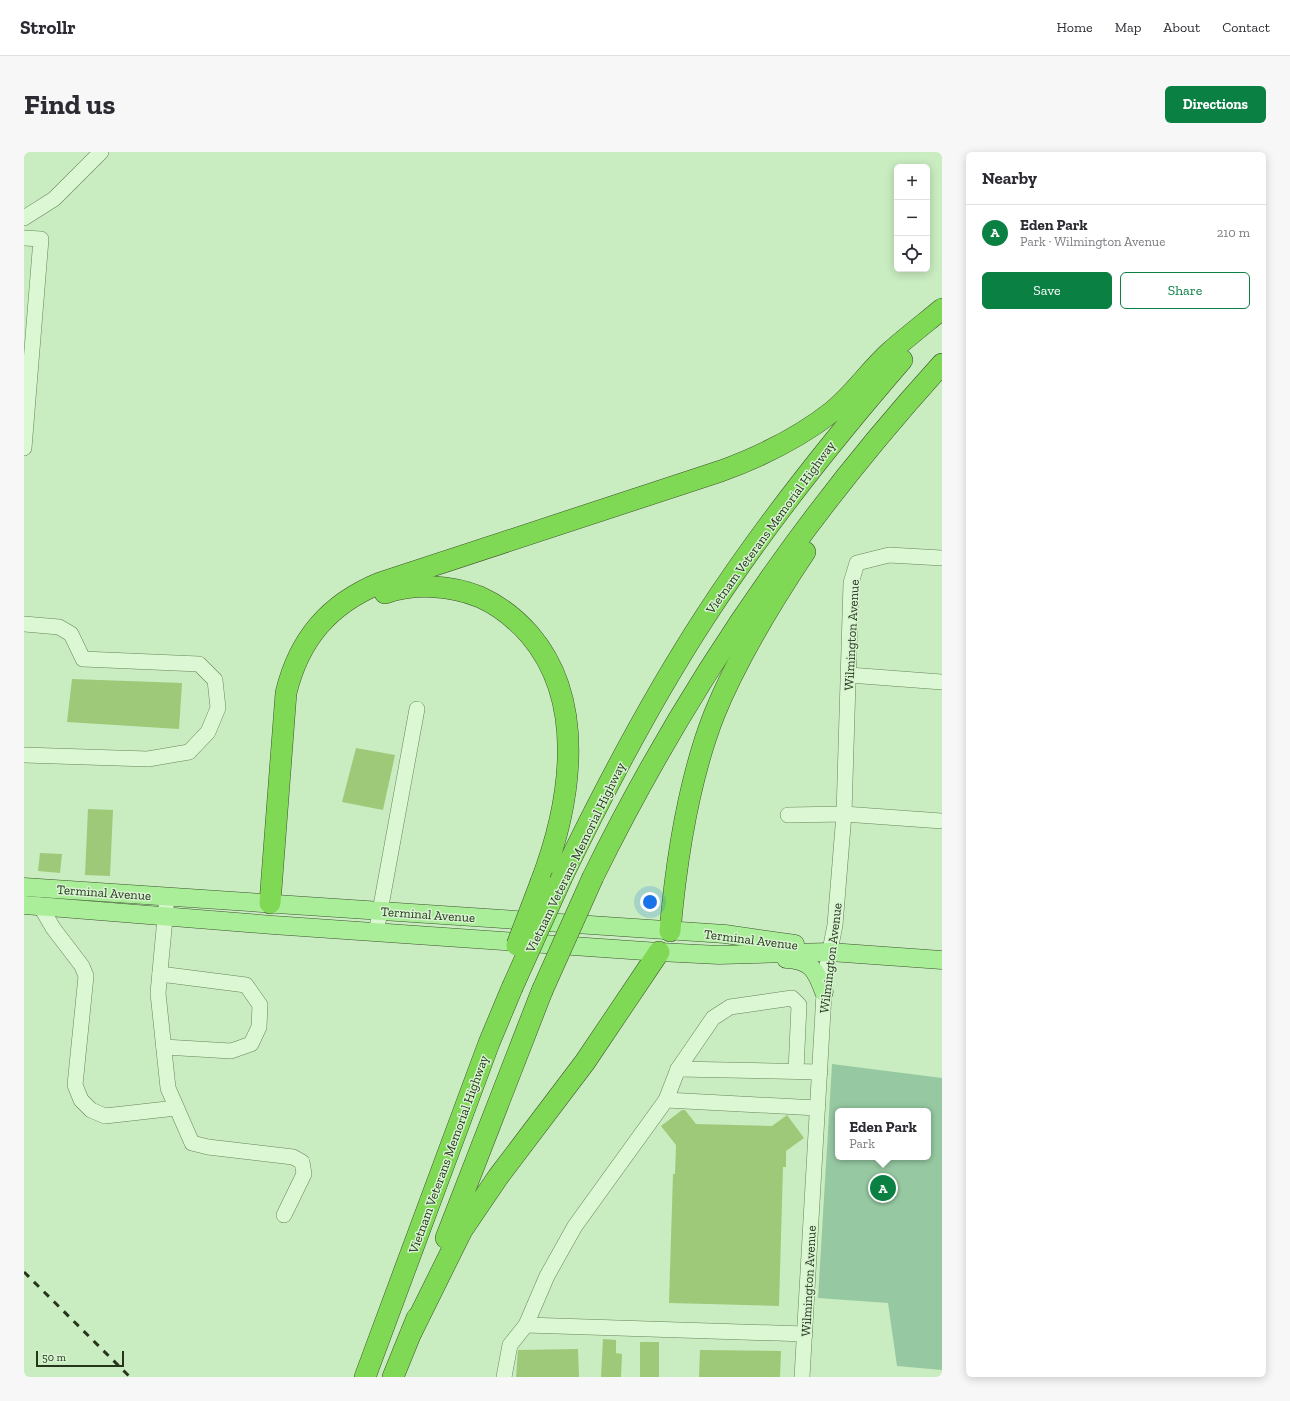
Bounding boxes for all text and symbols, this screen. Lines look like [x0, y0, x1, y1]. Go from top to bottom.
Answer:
text: Strollr [20, 16, 76, 39]
text: Home [1057, 19, 1093, 36]
text: Map [1115, 19, 1141, 36]
text: About [1163, 19, 1200, 36]
text: Contact [1222, 19, 1270, 36]
button: Directions [1165, 86, 1266, 123]
text: Find us [24, 88, 115, 121]
map controls [894, 164, 930, 272]
button: + [894, 164, 930, 200]
text: Nearby [982, 168, 1037, 188]
button: − [894, 200, 930, 236]
text: Eden Park [1020, 216, 1088, 234]
text: A [991, 225, 999, 240]
text: 210 m [1217, 225, 1250, 240]
text: Park · Wilmington Avenue [1020, 234, 1165, 249]
button: locate [894, 236, 930, 272]
button: Save [982, 272, 1112, 309]
button: Share [1120, 272, 1250, 309]
street label: Vietnam Veterans Memorial Highway [702, 438, 838, 617]
street label: Wilmington Avenue [841, 579, 862, 691]
street label: Vietnam Veterans Memorial Highway [522, 759, 628, 956]
street label: Terminal Avenue [56, 882, 152, 903]
your location [640, 892, 660, 912]
street label: Wilmington Avenue [816, 902, 845, 1014]
street label: Terminal Avenue [380, 904, 476, 925]
street label: Terminal Avenue [703, 926, 799, 953]
street label: Vietnam Veterans Memorial Highway [405, 1053, 492, 1256]
popup [835, 1108, 931, 1160]
text: Eden Park [849, 1118, 917, 1136]
text: Park [849, 1136, 875, 1151]
pin: A [870, 1173, 896, 1203]
street label: Wilmington Avenue [798, 1225, 819, 1337]
scale bar [36, 1349, 124, 1368]
text: 50 m [42, 1351, 66, 1364]

